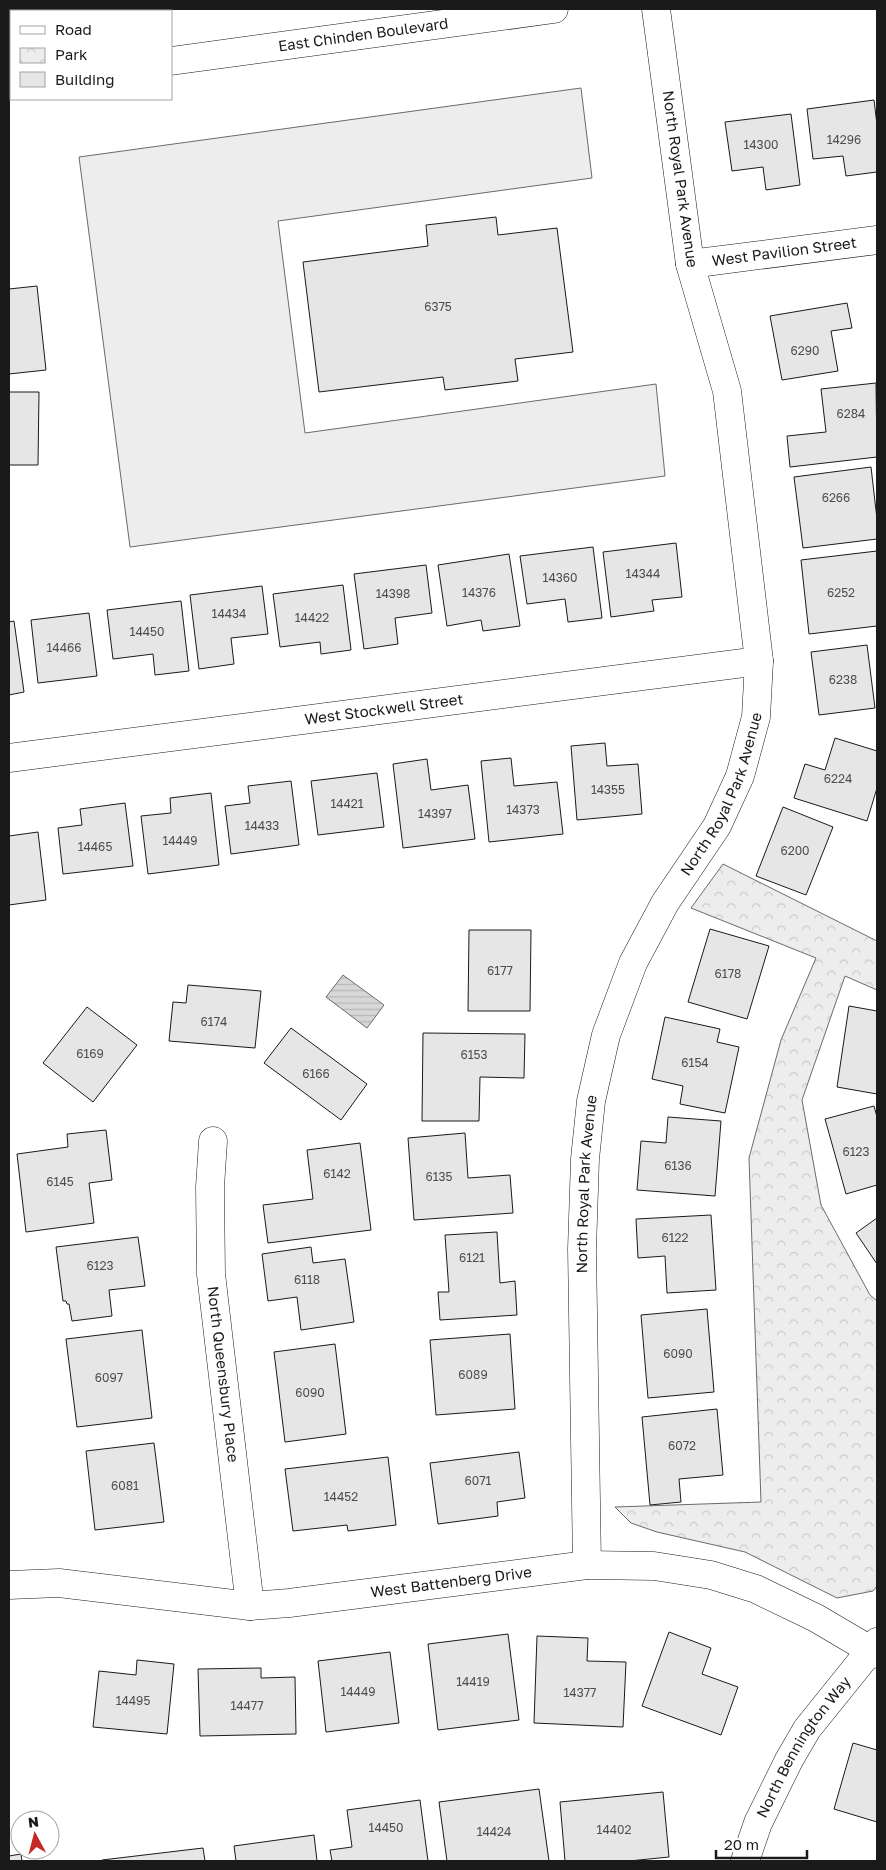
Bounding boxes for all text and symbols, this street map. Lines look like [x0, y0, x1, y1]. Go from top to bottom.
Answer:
legend [10, 10, 172, 100]
street label: East Chinden Boulevard [277, 13, 449, 54]
text: Road [55, 20, 92, 38]
text: Park [55, 45, 88, 63]
text: Building [55, 70, 115, 88]
street label: North Royal Park Avenue [660, 89, 702, 269]
house number: 14296 [827, 132, 861, 147]
house number: 14300 [743, 137, 779, 152]
street label: West Pavilion Street [711, 233, 858, 269]
house number: 6375 [424, 299, 452, 314]
house number: 6290 [791, 343, 819, 358]
house number: 6284 [837, 406, 865, 421]
house number: 6266 [822, 490, 850, 505]
house number: 14344 [626, 566, 660, 581]
house number: 14360 [543, 570, 577, 585]
house number: 14376 [462, 585, 496, 600]
house number: 6252 [827, 585, 855, 600]
house number: 14398 [376, 586, 410, 601]
house number: 14434 [212, 606, 246, 621]
house number: 14422 [295, 610, 329, 625]
house number: 14450 [130, 624, 164, 639]
house number: 14466 [47, 640, 81, 655]
house number: 6238 [829, 672, 857, 687]
street label: West Stockwell Street [303, 689, 464, 728]
street label: North Royal Park Avenue [676, 710, 765, 879]
house number: 6224 [824, 771, 852, 786]
house number: 14355 [591, 782, 625, 797]
house number: 14421 [330, 796, 364, 811]
house number: 14373 [506, 802, 540, 817]
house number: 14397 [418, 806, 452, 821]
house number: 14433 [245, 818, 279, 833]
house number: 14449 [162, 833, 198, 848]
house number: 14465 [78, 839, 112, 854]
house number: 6200 [780, 843, 810, 858]
house number: 6177 [487, 963, 513, 978]
house number: 6178 [715, 966, 741, 981]
house number: 6174 [201, 1014, 227, 1029]
house number: 6169 [76, 1046, 104, 1061]
house number: 6153 [460, 1047, 488, 1062]
house number: 6154 [681, 1055, 709, 1070]
house number: 6166 [302, 1066, 330, 1081]
street label: North Royal Park Avenue [572, 1093, 600, 1274]
house number: 6123 [842, 1144, 870, 1159]
house number: 6136 [664, 1158, 692, 1173]
house number: 6142 [323, 1166, 351, 1181]
house number: 6135 [425, 1169, 453, 1184]
house number: 6145 [46, 1174, 74, 1189]
house number: 6122 [661, 1230, 689, 1245]
house number: 6121 [459, 1250, 485, 1265]
house number: 6123 [86, 1258, 114, 1273]
house number: 6118 [294, 1272, 320, 1287]
street label: North Queensbury Place [204, 1285, 243, 1463]
house number: 6090 [663, 1346, 693, 1361]
house number: 6089 [458, 1367, 488, 1382]
house number: 6097 [95, 1370, 123, 1385]
house number: 6090 [295, 1385, 325, 1400]
house number: 6072 [668, 1438, 696, 1453]
house number: 6071 [465, 1473, 492, 1488]
house number: 6081 [111, 1478, 139, 1493]
house number: 14452 [324, 1489, 358, 1504]
street label: West Battenberg Drive [369, 1562, 533, 1601]
street label: North Bennington Way [752, 1672, 854, 1820]
house number: 14419 [456, 1674, 490, 1689]
house number: 14449 [340, 1684, 376, 1699]
house number: 14377 [564, 1685, 596, 1700]
house number: 14495 [116, 1693, 150, 1708]
house number: 14477 [230, 1698, 264, 1713]
north arrow [10, 1810, 60, 1860]
text: N [27, 1813, 40, 1831]
house number: 14450 [369, 1820, 403, 1835]
house number: 14402 [597, 1822, 631, 1837]
house number: 14424 [477, 1824, 511, 1839]
scale bar [716, 1828, 807, 1860]
text: 20 m [724, 1835, 759, 1853]

